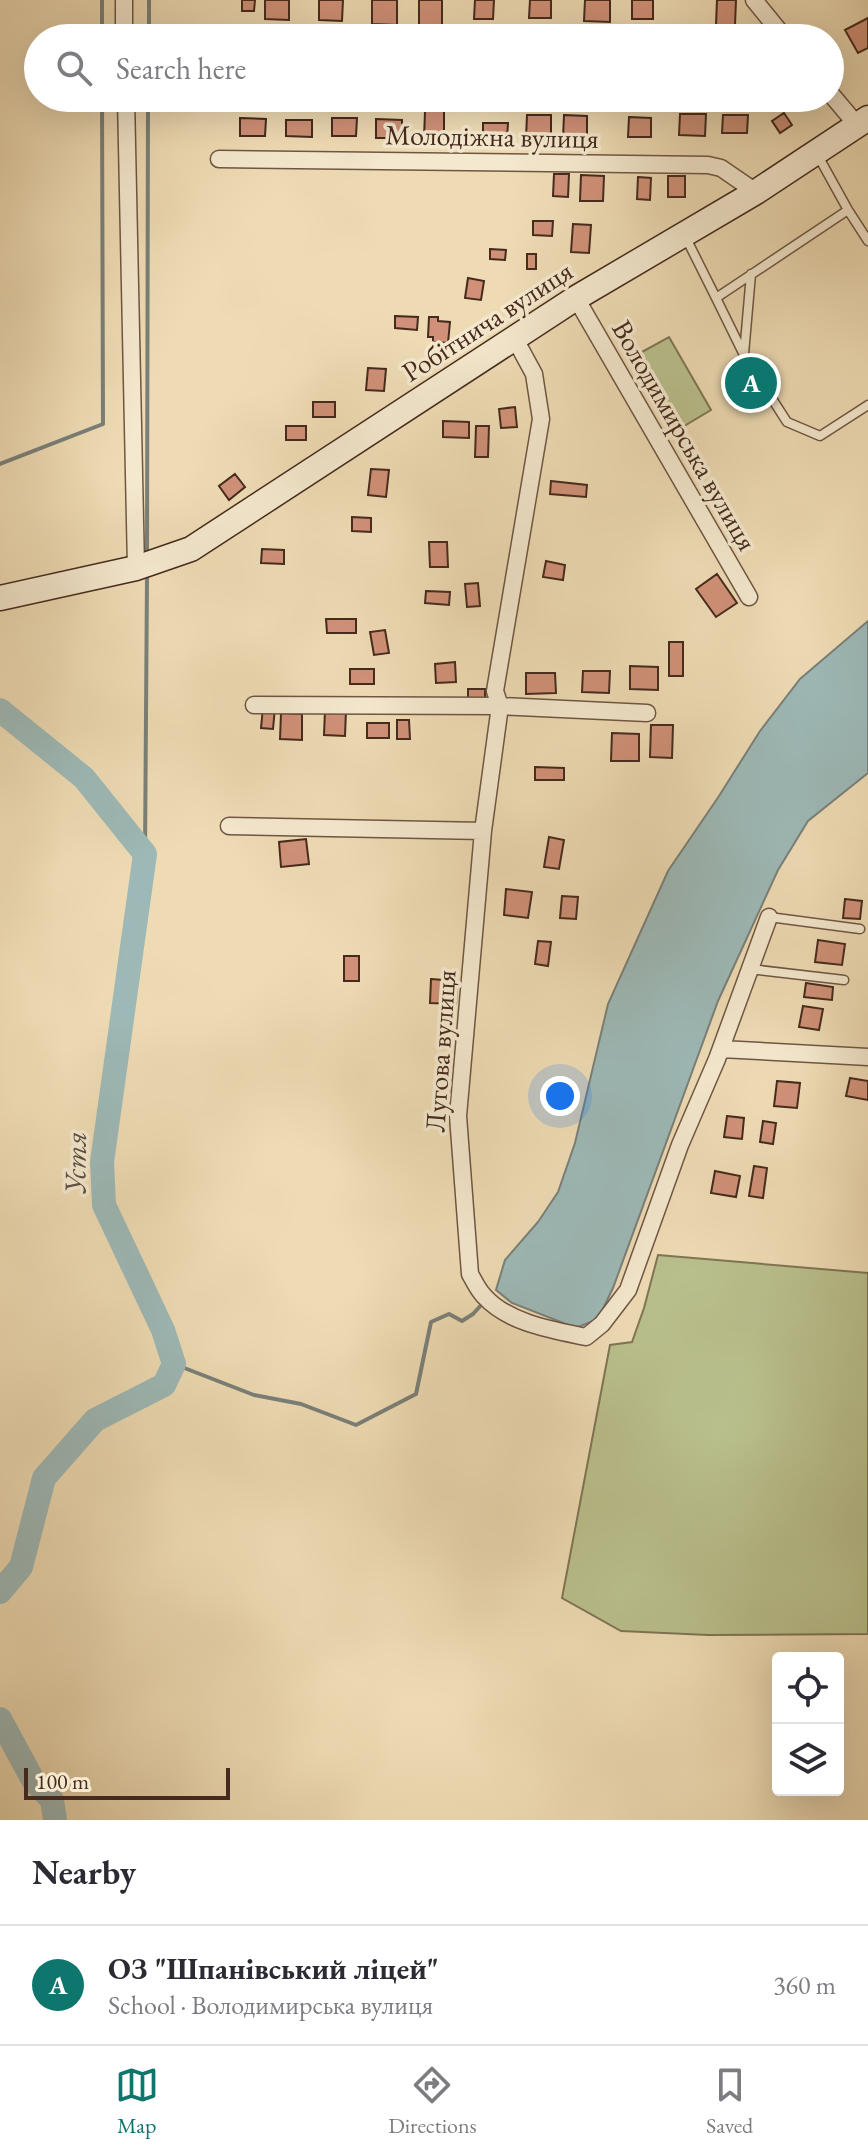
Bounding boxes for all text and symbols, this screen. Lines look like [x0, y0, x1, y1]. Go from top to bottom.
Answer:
search box [24, 24, 844, 112]
icon: search [52, 46, 96, 90]
text: Search here [116, 49, 246, 88]
street label: Молодіжна вулиця [385, 116, 599, 156]
street label: Робітнича вулиця [395, 252, 579, 390]
street label: Володимирська вулиця [604, 313, 766, 557]
pin: A [725, 353, 777, 413]
street label: Лугова вулиця [416, 969, 464, 1133]
your location [540, 1076, 580, 1116]
water label: Устя [55, 1131, 95, 1195]
map controls [772, 1652, 844, 1796]
button: locate [772, 1652, 844, 1724]
button: layers [772, 1724, 844, 1796]
scale bar [24, 1764, 230, 1800]
text: 100 m [36, 1767, 89, 1796]
text: Nearby [32, 1850, 136, 1894]
text: ОЗ "Шпанівський ліцей" [108, 1949, 439, 1988]
text: A [49, 1968, 67, 2002]
text: 360 m [773, 1968, 836, 2002]
text: School · Володимирська вулиця [108, 1988, 433, 2022]
tab: Map [115, 2063, 159, 2140]
tab: Directions [388, 2063, 477, 2140]
tab: Saved [706, 2063, 753, 2140]

